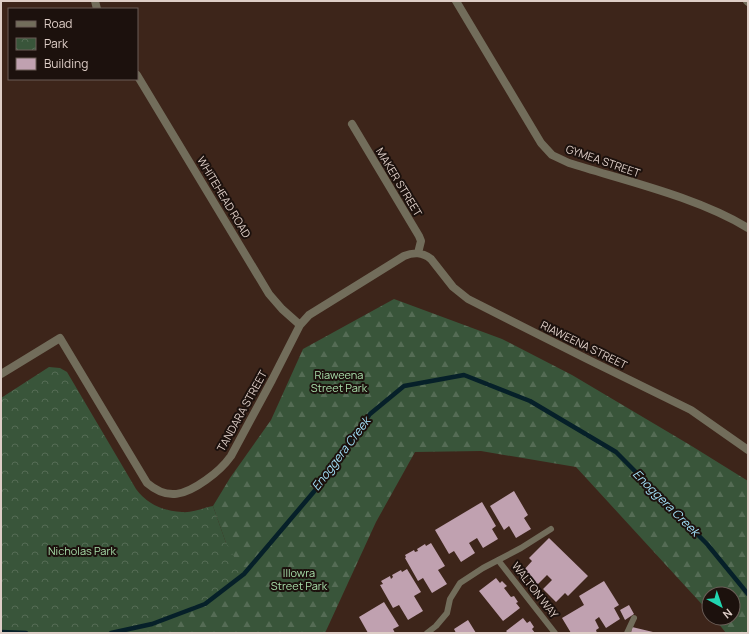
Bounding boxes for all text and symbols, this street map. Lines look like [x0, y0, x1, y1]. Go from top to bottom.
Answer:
legend [8, 8, 138, 80]
text: Road [44, 15, 72, 32]
text: Park [44, 35, 69, 52]
text: Building [44, 55, 88, 72]
street label: GYMEA STREET [564, 141, 643, 180]
street label: MAKER STREET [373, 145, 426, 219]
street label: WHITEHEAD ROAD [194, 153, 255, 240]
street label: RIAWEENA STREET [538, 317, 630, 372]
street label: TANDARA STREET [213, 367, 270, 454]
park label: Riaweena Street Park [311, 367, 368, 395]
water label: Enoggera Creek [307, 412, 375, 494]
water label: Enoggera Creek [629, 465, 705, 541]
park label: Nicholas Park [48, 543, 116, 558]
street label: WALTON WAY [509, 559, 563, 621]
park label: Illowra Street Park [271, 565, 328, 593]
north arrow [701, 586, 741, 626]
text: N [720, 606, 736, 622]

